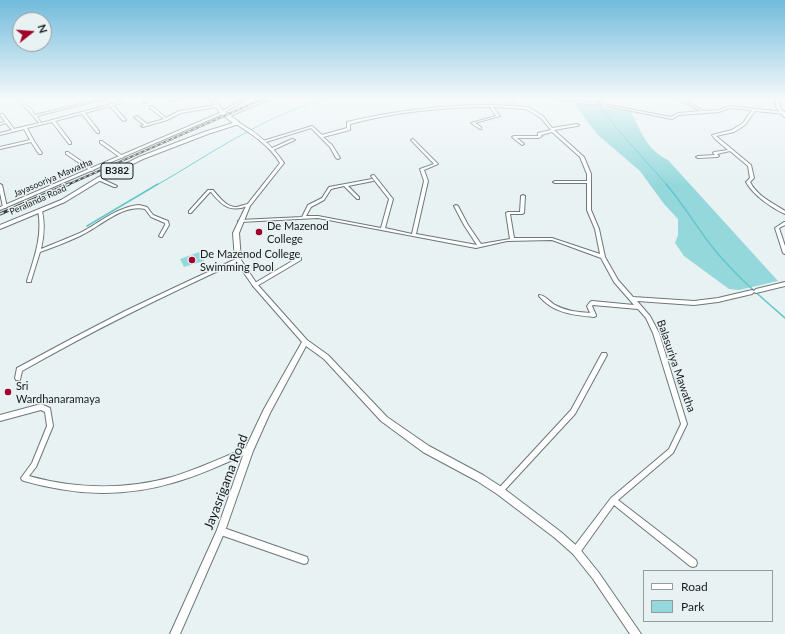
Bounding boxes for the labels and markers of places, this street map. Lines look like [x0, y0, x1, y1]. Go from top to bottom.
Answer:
place label: De Mazenod College [267, 219, 329, 245]
marker: De Mazenod College [254, 227, 264, 237]
place label: De Mazenod College Swimming Pool [200, 247, 300, 273]
marker: De Mazenod College Swimming Pool [187, 255, 197, 265]
place label: Sri Wardhanaramaya [16, 379, 100, 405]
marker: Sri Wardhanaramaya [3, 387, 13, 397]

